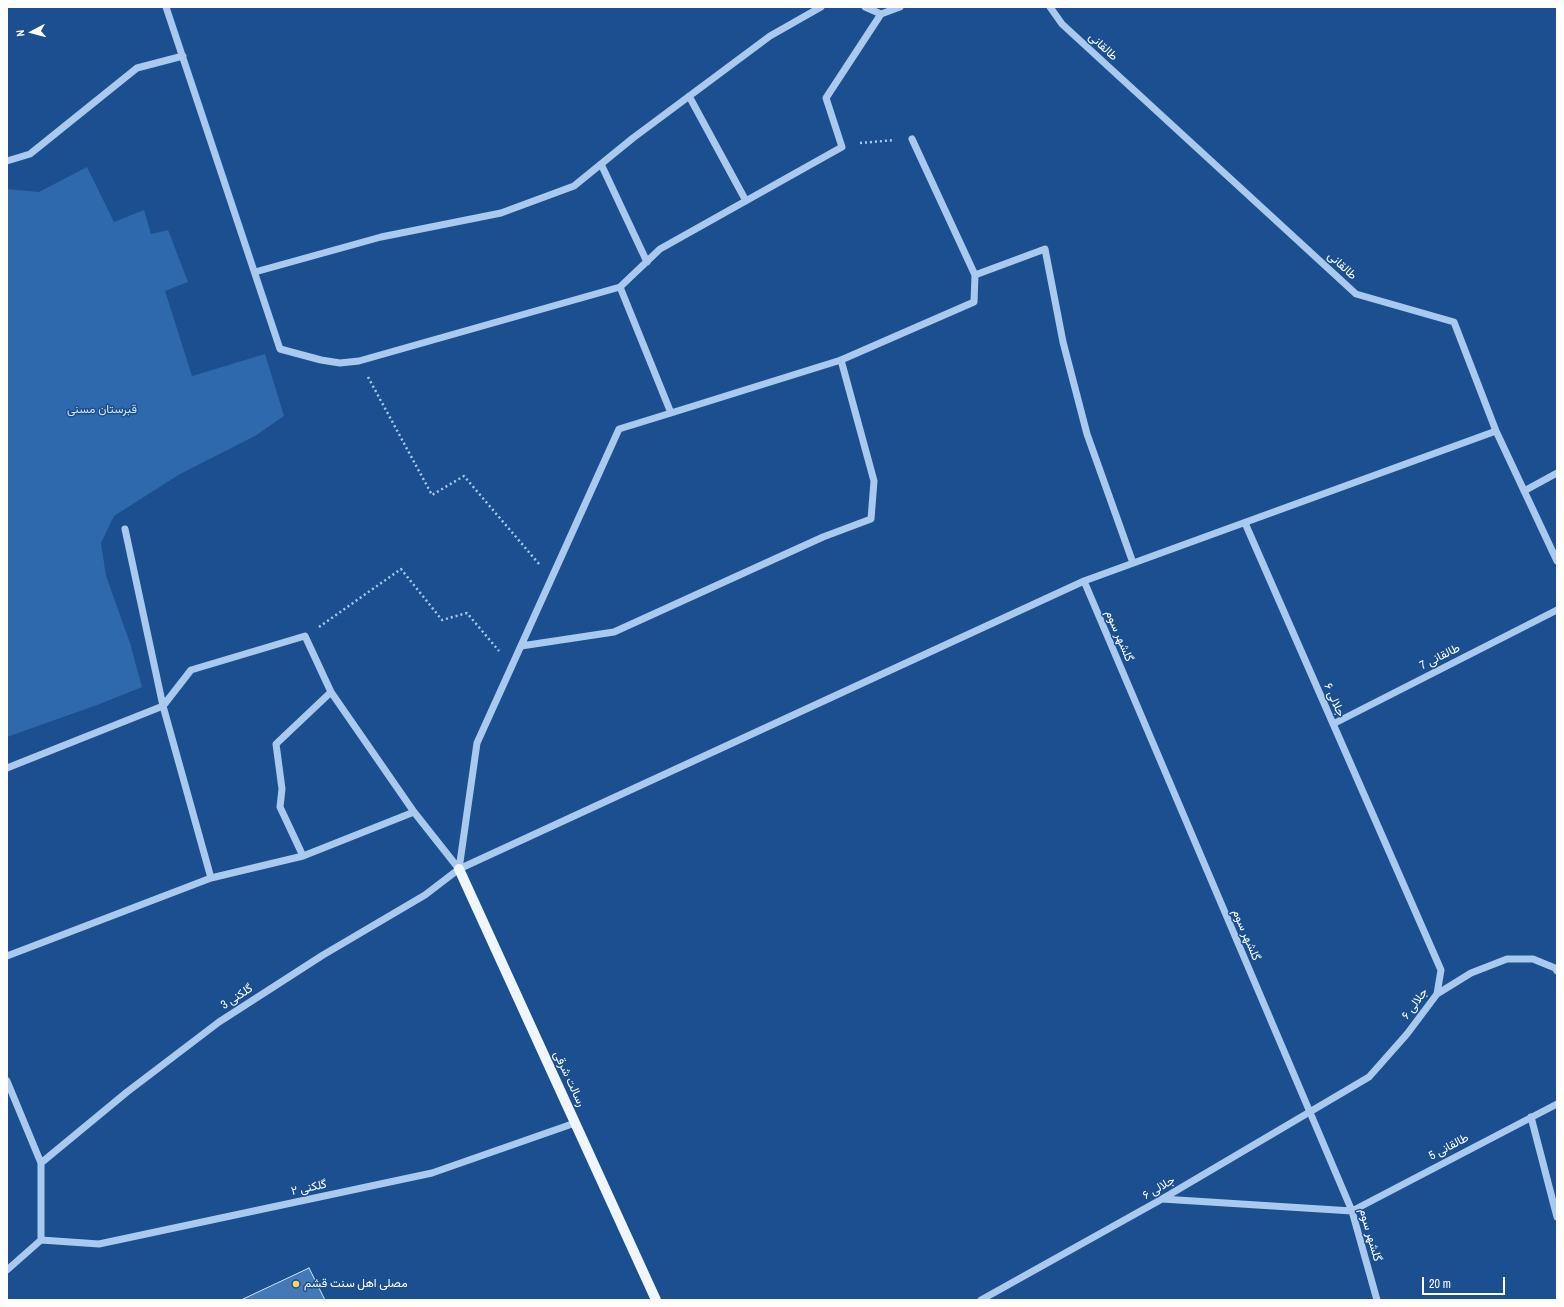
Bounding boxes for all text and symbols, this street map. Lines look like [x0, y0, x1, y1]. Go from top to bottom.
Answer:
north arrow [12, 12, 52, 52]
text: N [13, 29, 27, 37]
street label: طالقانی [1085, 30, 1121, 64]
street label: طالقانی [1324, 249, 1360, 283]
park label: قبرستان مسنی [67, 403, 137, 417]
street label: گلشهر سوم [1102, 608, 1136, 664]
street label: طالقانی 7 [1418, 641, 1462, 673]
street label: جلالی ۶ [1320, 681, 1348, 719]
street label: گلشهر سوم [1229, 907, 1263, 963]
street label: گلکنی 3 [218, 981, 256, 1013]
street label: جلالی ۶ [1399, 986, 1431, 1022]
street label: رسالت شرقی [550, 1049, 588, 1109]
street label: طالقانی 5 [1427, 1131, 1471, 1163]
street label: جلالی ۶ [1140, 1173, 1178, 1203]
street label: گلکنی ۲ [290, 1177, 328, 1199]
street label: گلشهر سوم [1356, 1207, 1384, 1263]
scale bar [1424, 1269, 1507, 1295]
text: 20 m [1429, 1276, 1451, 1292]
place label: مصلی اهل سنت قشم [304, 1277, 408, 1291]
marker: مصلی اهل سنت قشم [291, 1279, 301, 1289]

